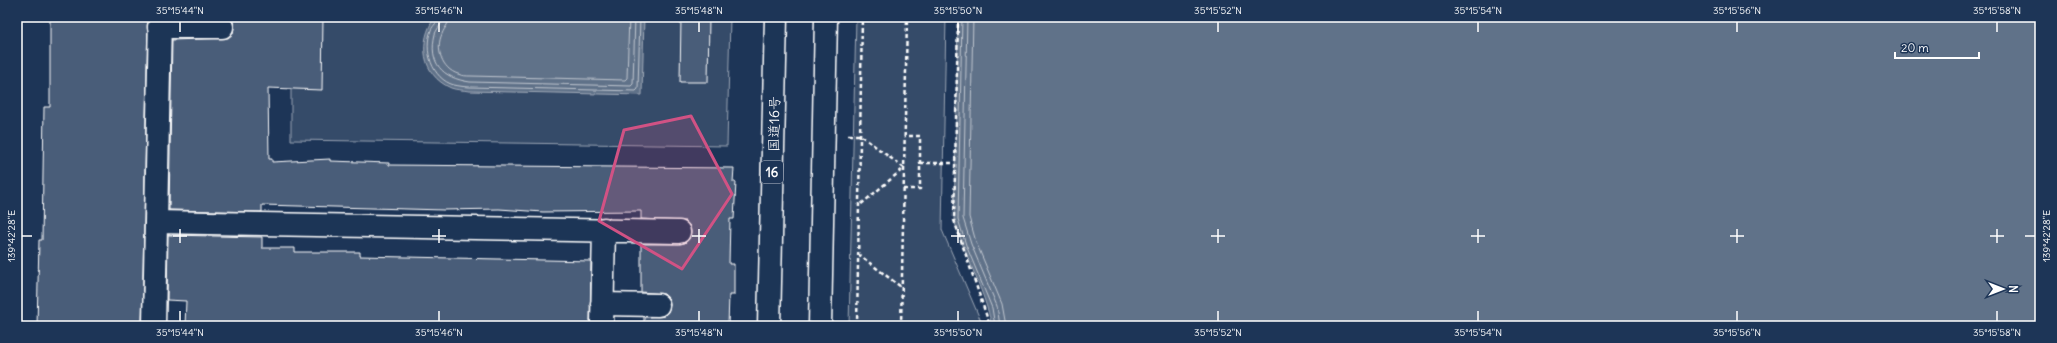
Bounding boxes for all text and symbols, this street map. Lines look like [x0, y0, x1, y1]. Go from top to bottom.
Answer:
text: 35°15'44"N [156, 4, 204, 17]
text: 35°15'46"N [415, 4, 463, 17]
text: 35°15'48"N [675, 4, 723, 17]
text: 35°15'50"N [933, 4, 983, 17]
text: 35°15'52"N [1194, 4, 1242, 17]
text: 35°15'54"N [1454, 4, 1502, 17]
text: 35°15'56"N [1713, 4, 1761, 17]
text: 35°15'58"N [1973, 4, 2021, 17]
scale bar [1895, 34, 1979, 60]
text: 20 m [1901, 40, 1929, 55]
street label: 国道16号 [765, 96, 783, 152]
road number: 16 [761, 161, 783, 183]
text: 139°42'28"E [5, 210, 18, 262]
text: 139°42'28"E [2040, 210, 2053, 262]
north arrow [1983, 269, 2023, 309]
text: N [2006, 285, 2020, 293]
text: 35°15'44"N [156, 326, 204, 339]
text: 35°15'46"N [415, 326, 463, 339]
text: 35°15'48"N [675, 326, 723, 339]
text: 35°15'50"N [933, 326, 983, 339]
text: 35°15'52"N [1194, 326, 1242, 339]
text: 35°15'54"N [1454, 326, 1502, 339]
text: 35°15'56"N [1713, 326, 1761, 339]
text: 35°15'58"N [1973, 326, 2021, 339]

